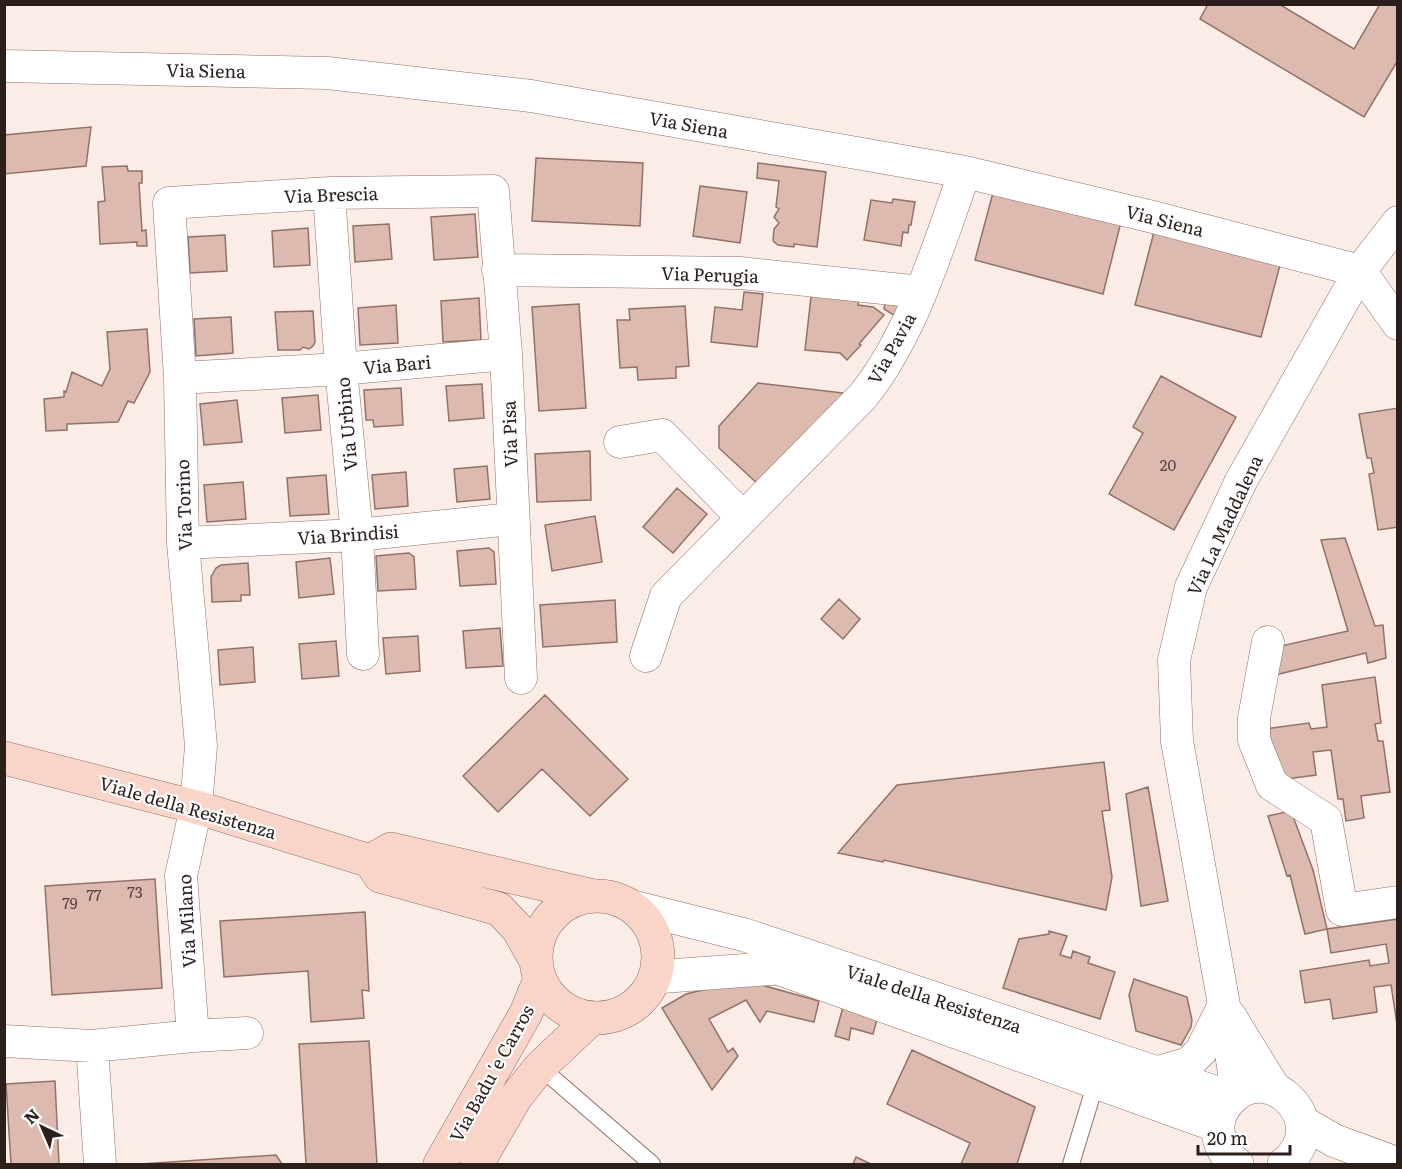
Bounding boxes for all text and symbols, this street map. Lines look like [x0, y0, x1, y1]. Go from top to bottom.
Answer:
street label: Via Siena [166, 56, 246, 84]
street label: Via Siena [647, 104, 731, 144]
street label: Via Brescia [283, 179, 379, 209]
street label: Via Siena [1123, 197, 1207, 243]
street label: Via Perugia [661, 259, 760, 289]
street label: Via Pavia [860, 307, 922, 389]
street label: Via Bari [362, 348, 432, 380]
street label: Via Urbino [328, 376, 364, 472]
street label: Via Pisa [494, 400, 524, 468]
street label: Via La Maddalena [1180, 450, 1269, 600]
house number: 20 [1160, 453, 1176, 476]
street label: Via Torino [168, 459, 198, 551]
street label: Via Brindisi [296, 517, 400, 551]
street label: Viale della Resistenza [96, 769, 280, 845]
street label: Via Milano [170, 873, 202, 969]
house number: 73 [127, 880, 143, 903]
house number: 77 [86, 883, 102, 906]
house number: 79 [62, 891, 78, 914]
street label: Viale della Resistenza [843, 957, 1026, 1039]
street label: Via Badu 'e Carros [442, 999, 540, 1147]
north arrow [12, 1097, 72, 1157]
text: N [18, 1102, 44, 1129]
scale bar [1198, 1118, 1290, 1156]
text: 20 m [1207, 1124, 1248, 1151]

